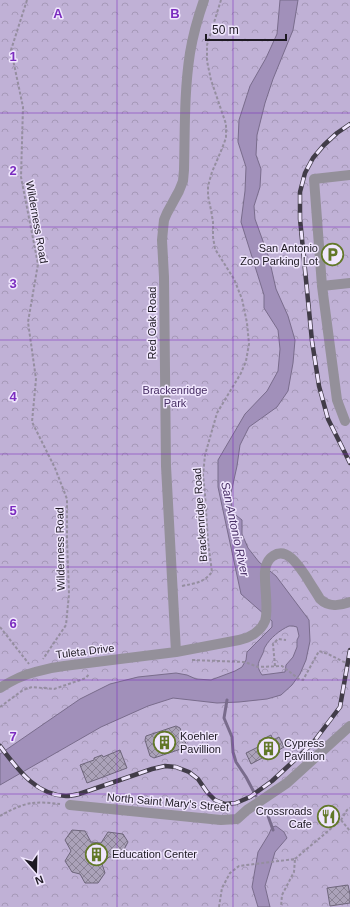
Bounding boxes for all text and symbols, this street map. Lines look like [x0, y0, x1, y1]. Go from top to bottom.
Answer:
text: A [53, 6, 63, 21]
text: B [170, 6, 180, 21]
scale bar [206, 16, 286, 42]
text: 50 m [212, 23, 239, 37]
text: 1 [9, 49, 17, 64]
text: 2 [9, 163, 17, 178]
street label: Wilderness Road [24, 180, 50, 264]
parking icon: San Antonio Zoo Parking Lot [320, 241, 346, 267]
place label: San Antonio Zoo Parking Lot [240, 242, 318, 267]
text: 3 [9, 276, 17, 291]
street label: Red Oak Road [146, 287, 158, 359]
park label: Brackenridge Park [143, 384, 207, 409]
text: 4 [9, 389, 17, 404]
street label: Brackenridge Road [191, 468, 209, 562]
water label: San Antonio River [218, 480, 252, 579]
text: 5 [9, 503, 17, 518]
street label: Wilderness Road [53, 507, 67, 591]
text: 6 [9, 616, 17, 631]
street label: Tuleta Drive [55, 641, 115, 661]
text: 7 [9, 729, 17, 744]
building icon: Koehler Pavillion [152, 729, 178, 755]
place label: Koehler Pavillion [180, 730, 221, 755]
building icon: Cypress Pavillion [255, 736, 281, 762]
place label: Cypress Pavillion [284, 737, 325, 762]
street label: North Saint Mary's Street [106, 791, 230, 813]
restaurant icon: Crossroads Cafe [315, 804, 341, 830]
place label: Crossroads Cafe [256, 805, 312, 830]
building icon: Education Center [83, 841, 109, 867]
place label: Education Center [112, 848, 197, 860]
north arrow [16, 851, 56, 891]
text: N [34, 873, 45, 887]

